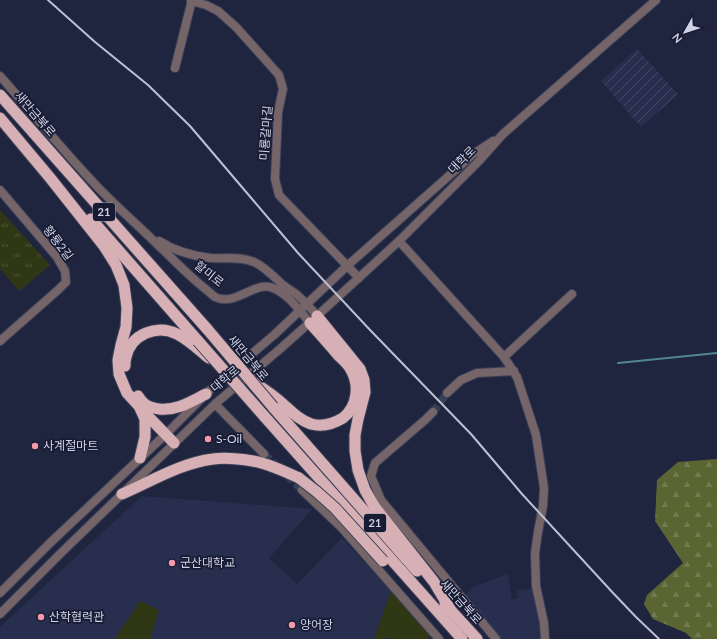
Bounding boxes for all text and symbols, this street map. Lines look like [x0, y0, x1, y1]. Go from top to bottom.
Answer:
north arrow [665, 12, 705, 52]
text: N [669, 31, 685, 46]
street label: 새만금북로 [12, 88, 59, 139]
street label: 미룡갈마길 [256, 105, 275, 161]
street label: 대학로 [445, 143, 479, 177]
road number: 21 [93, 203, 115, 221]
street label: 황룡2길 [40, 222, 76, 263]
street label: 할미로 [192, 257, 227, 290]
street label: 새만금북로 [225, 332, 272, 384]
street label: 대학로 [207, 362, 242, 395]
place label: S-Oil [216, 431, 242, 446]
marker: S-Oil [203, 434, 213, 444]
place label: 사계절마트 [43, 438, 98, 453]
marker: 사계절마트 [30, 441, 40, 451]
road number: 21 [364, 514, 386, 532]
place label: 군산대학교 [180, 555, 235, 570]
marker: 군산대학교 [167, 558, 177, 568]
street label: 새만금북로 [437, 576, 485, 627]
place label: 산학협력관 [49, 609, 104, 624]
marker: 산학협력관 [36, 612, 46, 622]
place label: 양어장 [300, 617, 333, 632]
marker: 양어장 [287, 620, 297, 630]

